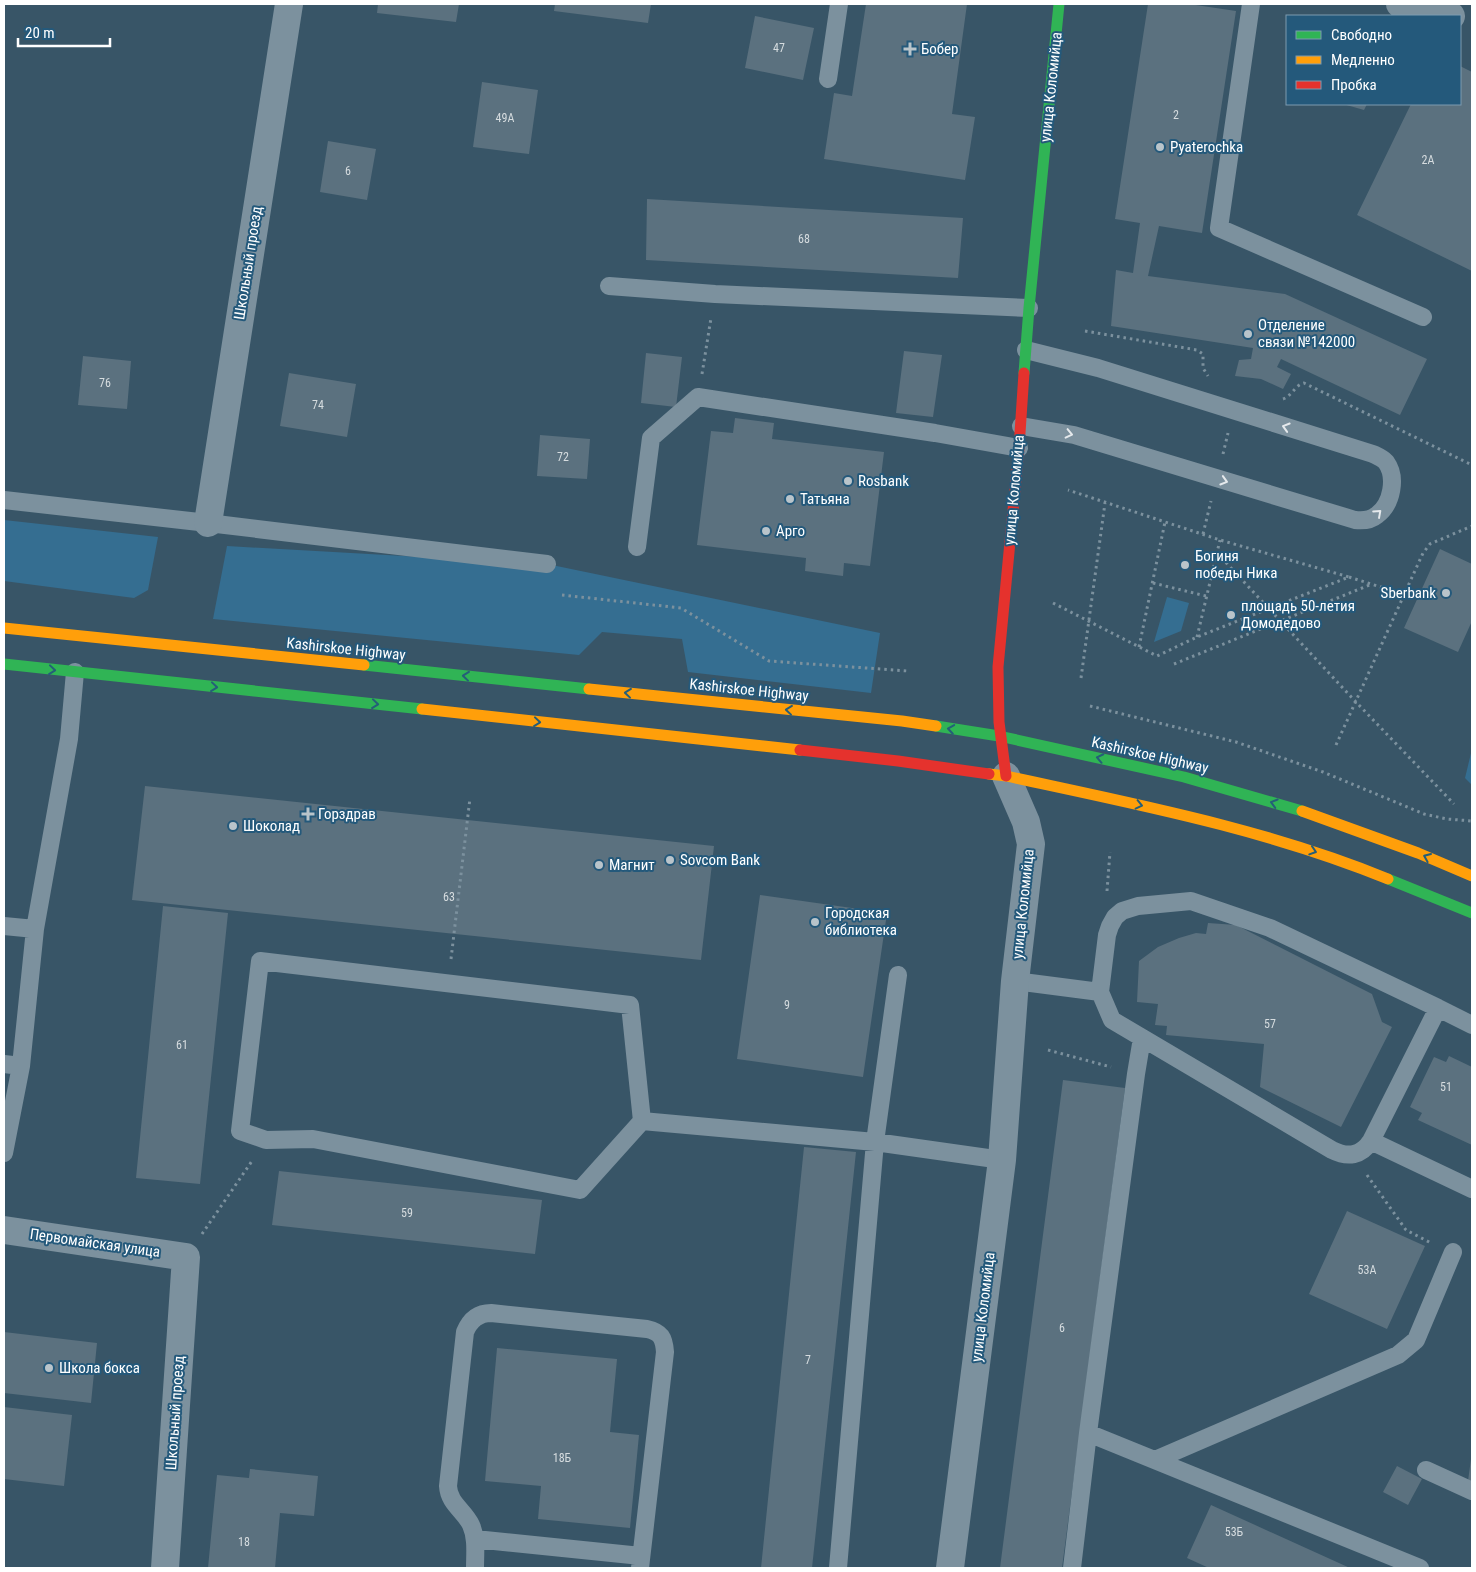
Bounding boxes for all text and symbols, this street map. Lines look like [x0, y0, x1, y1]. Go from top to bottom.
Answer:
scale bar [18, 15, 110, 47]
legend [1286, 15, 1461, 105]
text: 20 m [25, 24, 55, 42]
text: Свободно [1331, 26, 1392, 44]
street label: улица Коломийца [1036, 31, 1066, 143]
place label: Бобер [921, 40, 958, 58]
house number: 47 [773, 41, 785, 55]
marker: Бобер [903, 42, 917, 56]
text: Медленно [1331, 51, 1395, 69]
text: Пробка [1331, 76, 1377, 94]
house number: 2 [1173, 108, 1179, 122]
house number: 49А [496, 111, 514, 125]
place label: Pyaterochka [1170, 138, 1243, 156]
marker: Pyaterochka [1154, 141, 1166, 153]
house number: 2А [1422, 153, 1435, 167]
house number: 6 [345, 164, 351, 178]
street label: Школьный проезд [230, 205, 266, 321]
house number: 68 [798, 232, 810, 246]
place label: Отделение связи №142000 [1258, 316, 1355, 351]
marker: Отделение связи №142000 [1242, 328, 1254, 340]
house number: 76 [99, 376, 111, 390]
house number: 74 [312, 398, 324, 412]
one-way arrow [1283, 422, 1291, 432]
one-way arrow [1064, 428, 1073, 439]
street label: улица Коломийца [1000, 434, 1028, 546]
house number: 72 [557, 450, 569, 464]
place label: Rosbank [858, 472, 909, 490]
marker: Rosbank [842, 475, 854, 487]
one-way arrow [1220, 475, 1228, 485]
place label: Татьяна [800, 490, 850, 508]
marker: Татьяна [784, 493, 796, 505]
one-way arrow [1372, 509, 1381, 518]
place label: Арго [776, 522, 805, 540]
marker: Арго [760, 525, 772, 537]
place label: Богиня победы Ника [1195, 547, 1278, 582]
marker: Богиня победы Ника [1179, 559, 1191, 571]
place label: Sberbank [1381, 584, 1436, 602]
marker: Sberbank [1440, 587, 1452, 599]
place label: площадь 50-летия Домодедово [1241, 597, 1355, 632]
marker: площадь 50-летия Домодедово [1225, 609, 1237, 621]
street label: Kashirskoe Highway [286, 634, 406, 664]
one-way arrow [49, 664, 57, 675]
one-way arrow [462, 671, 470, 682]
street label: Kashirskoe Highway [689, 675, 809, 705]
one-way arrow [210, 681, 218, 692]
one-way arrow [624, 688, 632, 699]
one-way arrow [372, 698, 380, 709]
one-way arrow [785, 705, 793, 716]
one-way arrow [533, 716, 541, 727]
one-way arrow [946, 724, 955, 734]
street label: Kashirskoe Highway [1090, 733, 1210, 777]
one-way arrow [1096, 753, 1104, 764]
one-way arrow [1271, 798, 1279, 808]
one-way arrow [1134, 799, 1143, 810]
place label: Горздрав [318, 805, 376, 823]
marker: Горздрав [302, 808, 314, 820]
place label: Шоколад [243, 817, 300, 835]
marker: Шоколад [227, 820, 239, 832]
one-way arrow [1308, 845, 1316, 855]
street label: улица Коломийца [1008, 848, 1038, 960]
place label: Sovcom Bank [680, 851, 760, 869]
one-way arrow [1423, 852, 1432, 863]
marker: Sovcom Bank [664, 854, 676, 866]
place label: Магнит [609, 856, 655, 874]
marker: Магнит [593, 859, 605, 871]
house number: 63 [443, 890, 455, 904]
place label: Городская библиотека [825, 904, 897, 939]
marker: Городская библиотека [809, 916, 821, 928]
house number: 9 [784, 998, 790, 1012]
house number: 57 [1264, 1017, 1276, 1031]
house number: 61 [176, 1038, 188, 1052]
house number: 51 [1440, 1080, 1452, 1094]
house number: 59 [401, 1206, 413, 1220]
street label: Первомайская улица [29, 1225, 161, 1261]
street label: улица Коломийца [967, 1251, 999, 1363]
house number: 53А [1358, 1263, 1376, 1277]
house number: 6 [1059, 1321, 1065, 1335]
house number: 7 [805, 1353, 811, 1367]
street label: Школьный проезд [162, 1355, 188, 1471]
place label: Школа бокса [59, 1359, 140, 1377]
marker: Школа бокса [43, 1362, 55, 1374]
house number: 18Б [553, 1451, 572, 1465]
house number: 53Б [1225, 1525, 1244, 1539]
house number: 18 [238, 1535, 250, 1549]

